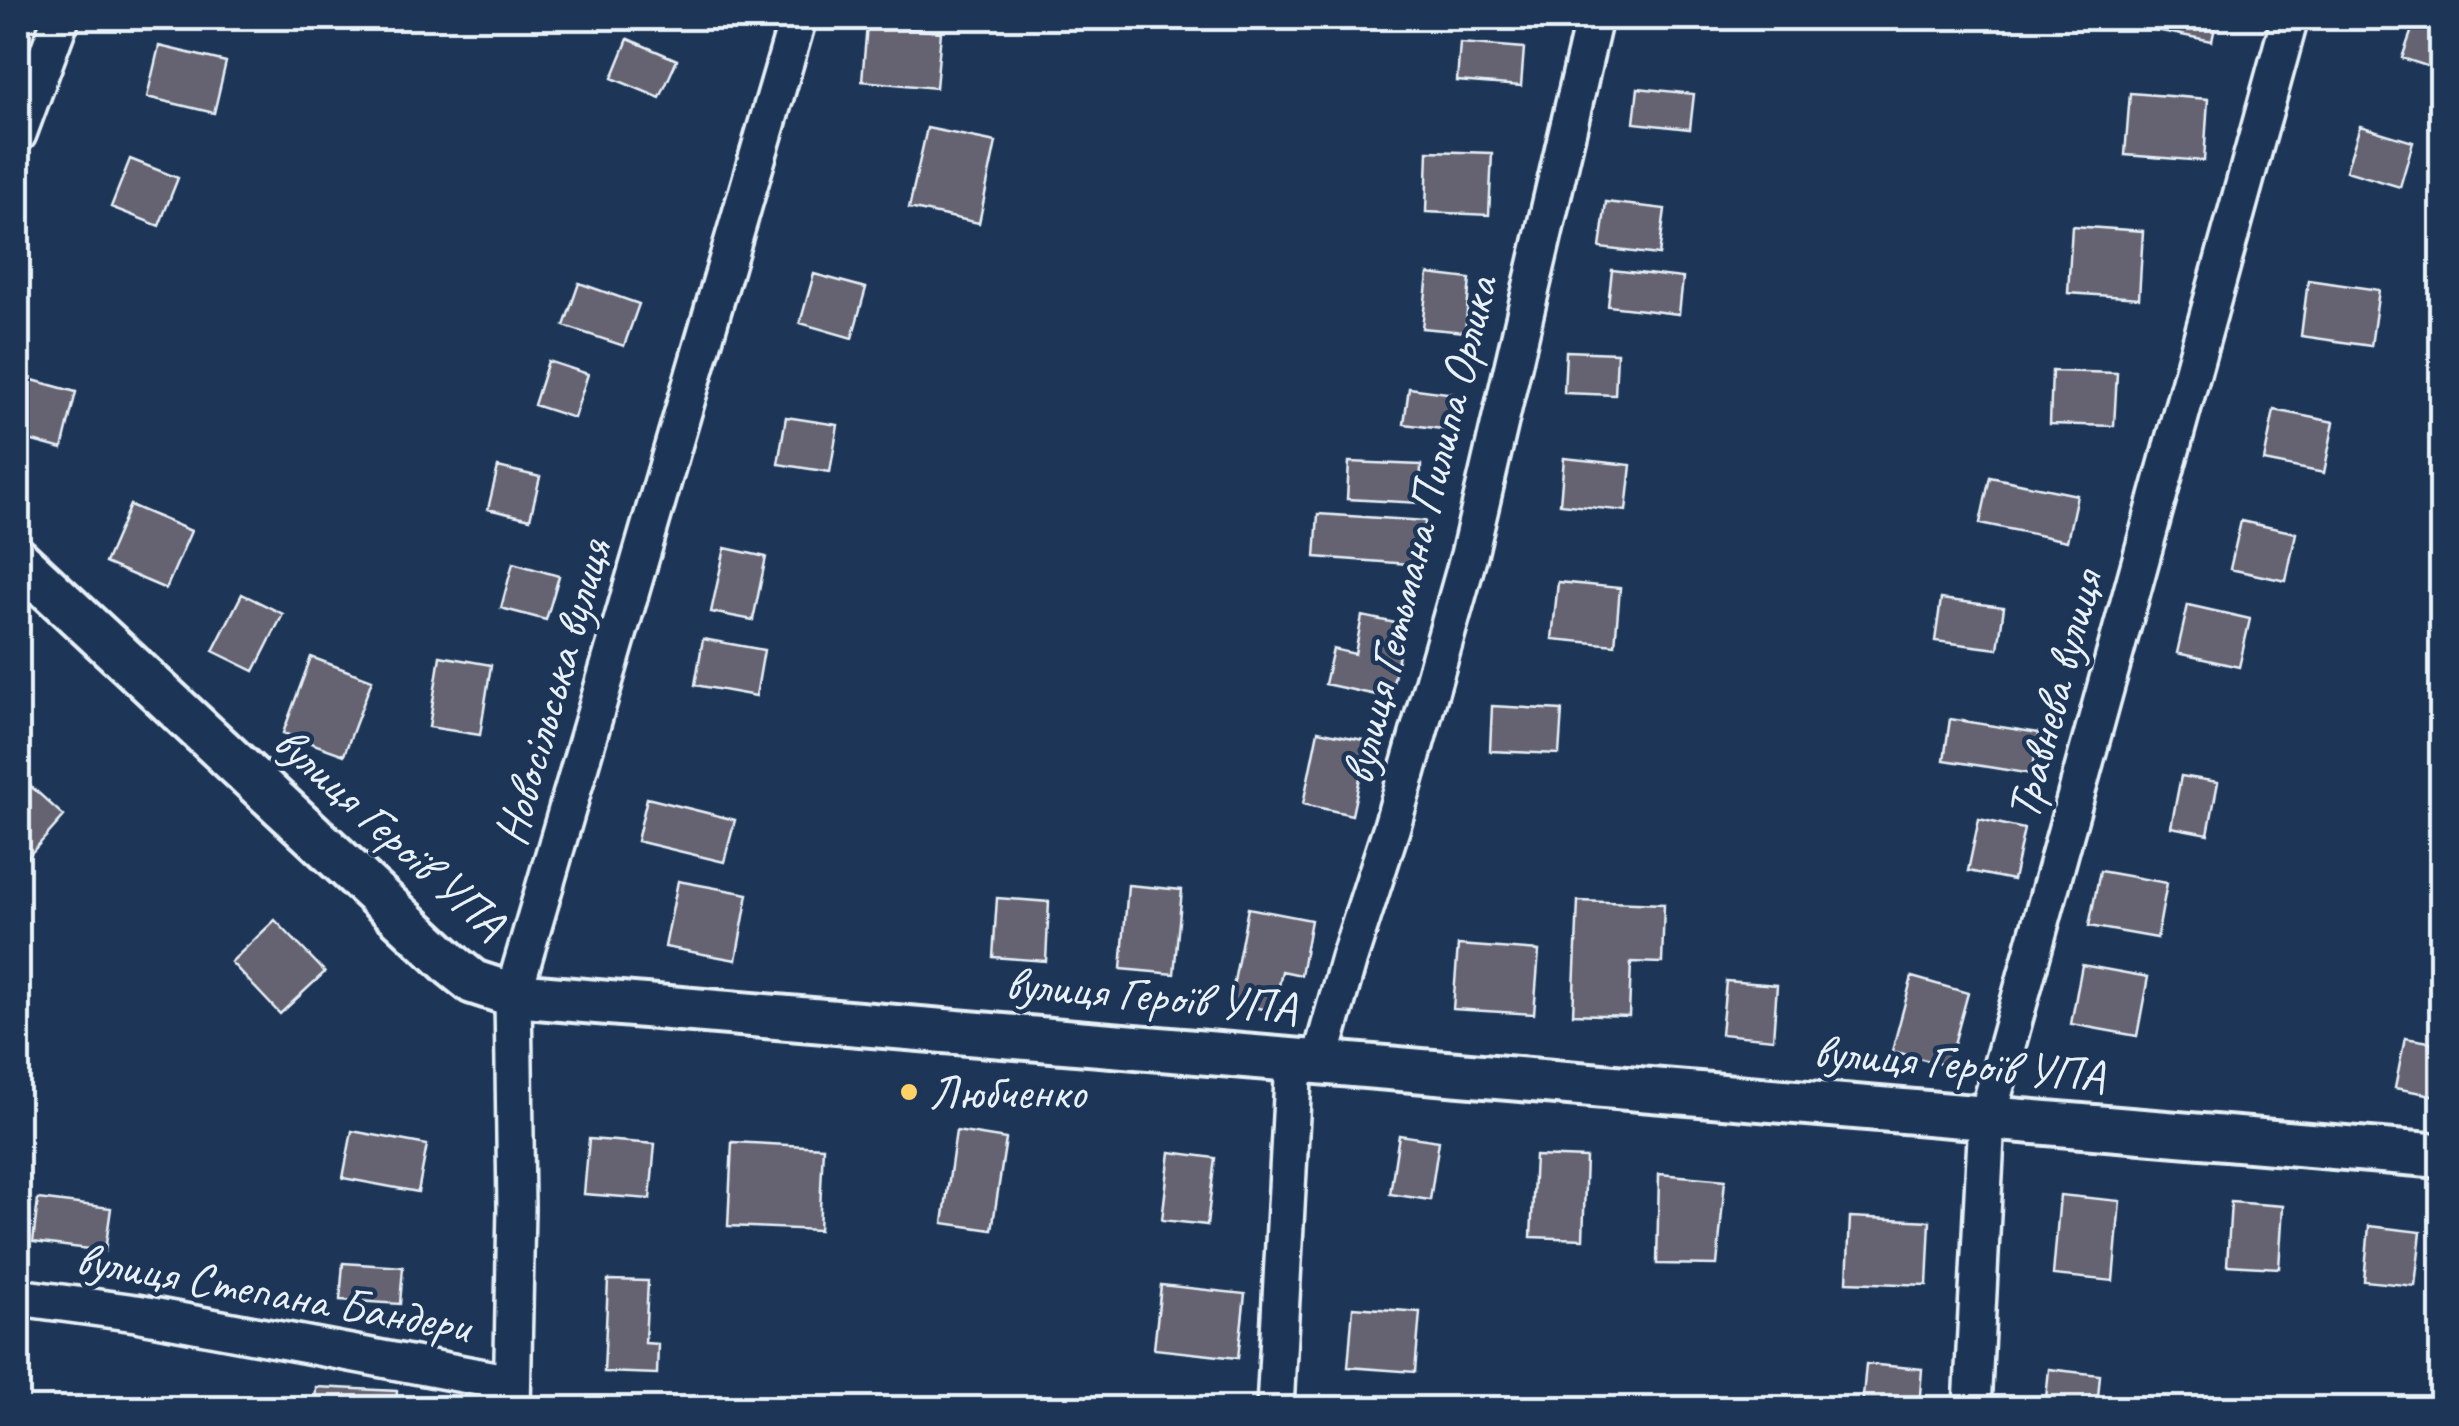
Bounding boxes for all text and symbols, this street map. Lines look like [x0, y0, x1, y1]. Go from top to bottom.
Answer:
street label: вулиця Гетьмана Пилипа Орлика [1327, 268, 1512, 790]
street label: Новосільська вулиця [480, 531, 625, 852]
street label: Травнева вулиця [1992, 561, 2117, 826]
street label: вулиця Героїв УПА [262, 712, 519, 952]
street label: вулиця Героїв УПА [1003, 952, 1300, 1038]
street label: вулиця Героїв УПА [1811, 1020, 2108, 1106]
place label: Любченко [929, 1062, 1088, 1122]
marker: Любченко [898, 1081, 920, 1103]
street label: вулиця Степана Бандери [72, 1228, 478, 1357]

